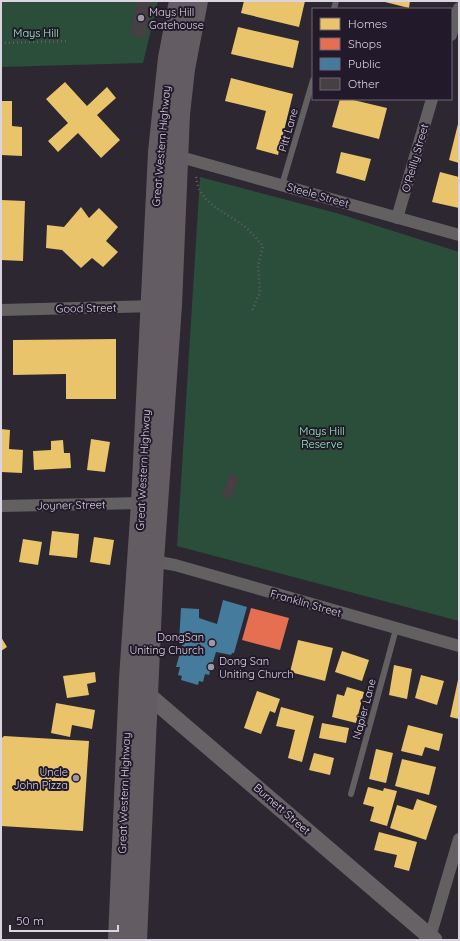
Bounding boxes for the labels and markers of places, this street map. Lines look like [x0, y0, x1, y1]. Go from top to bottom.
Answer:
place label: Mays Hill Gatehouse [149, 5, 204, 32]
marker: Mays Hill Gatehouse [136, 13, 146, 23]
place label: DongSan Uniting Church [130, 630, 204, 657]
marker: DongSan Uniting Church [207, 638, 217, 648]
place label: Dong San Uniting Church [219, 654, 294, 681]
marker: Dong San Uniting Church [206, 662, 216, 672]
place label: Uncle John Pizza [13, 765, 68, 792]
marker: Uncle John Pizza [71, 773, 81, 783]

